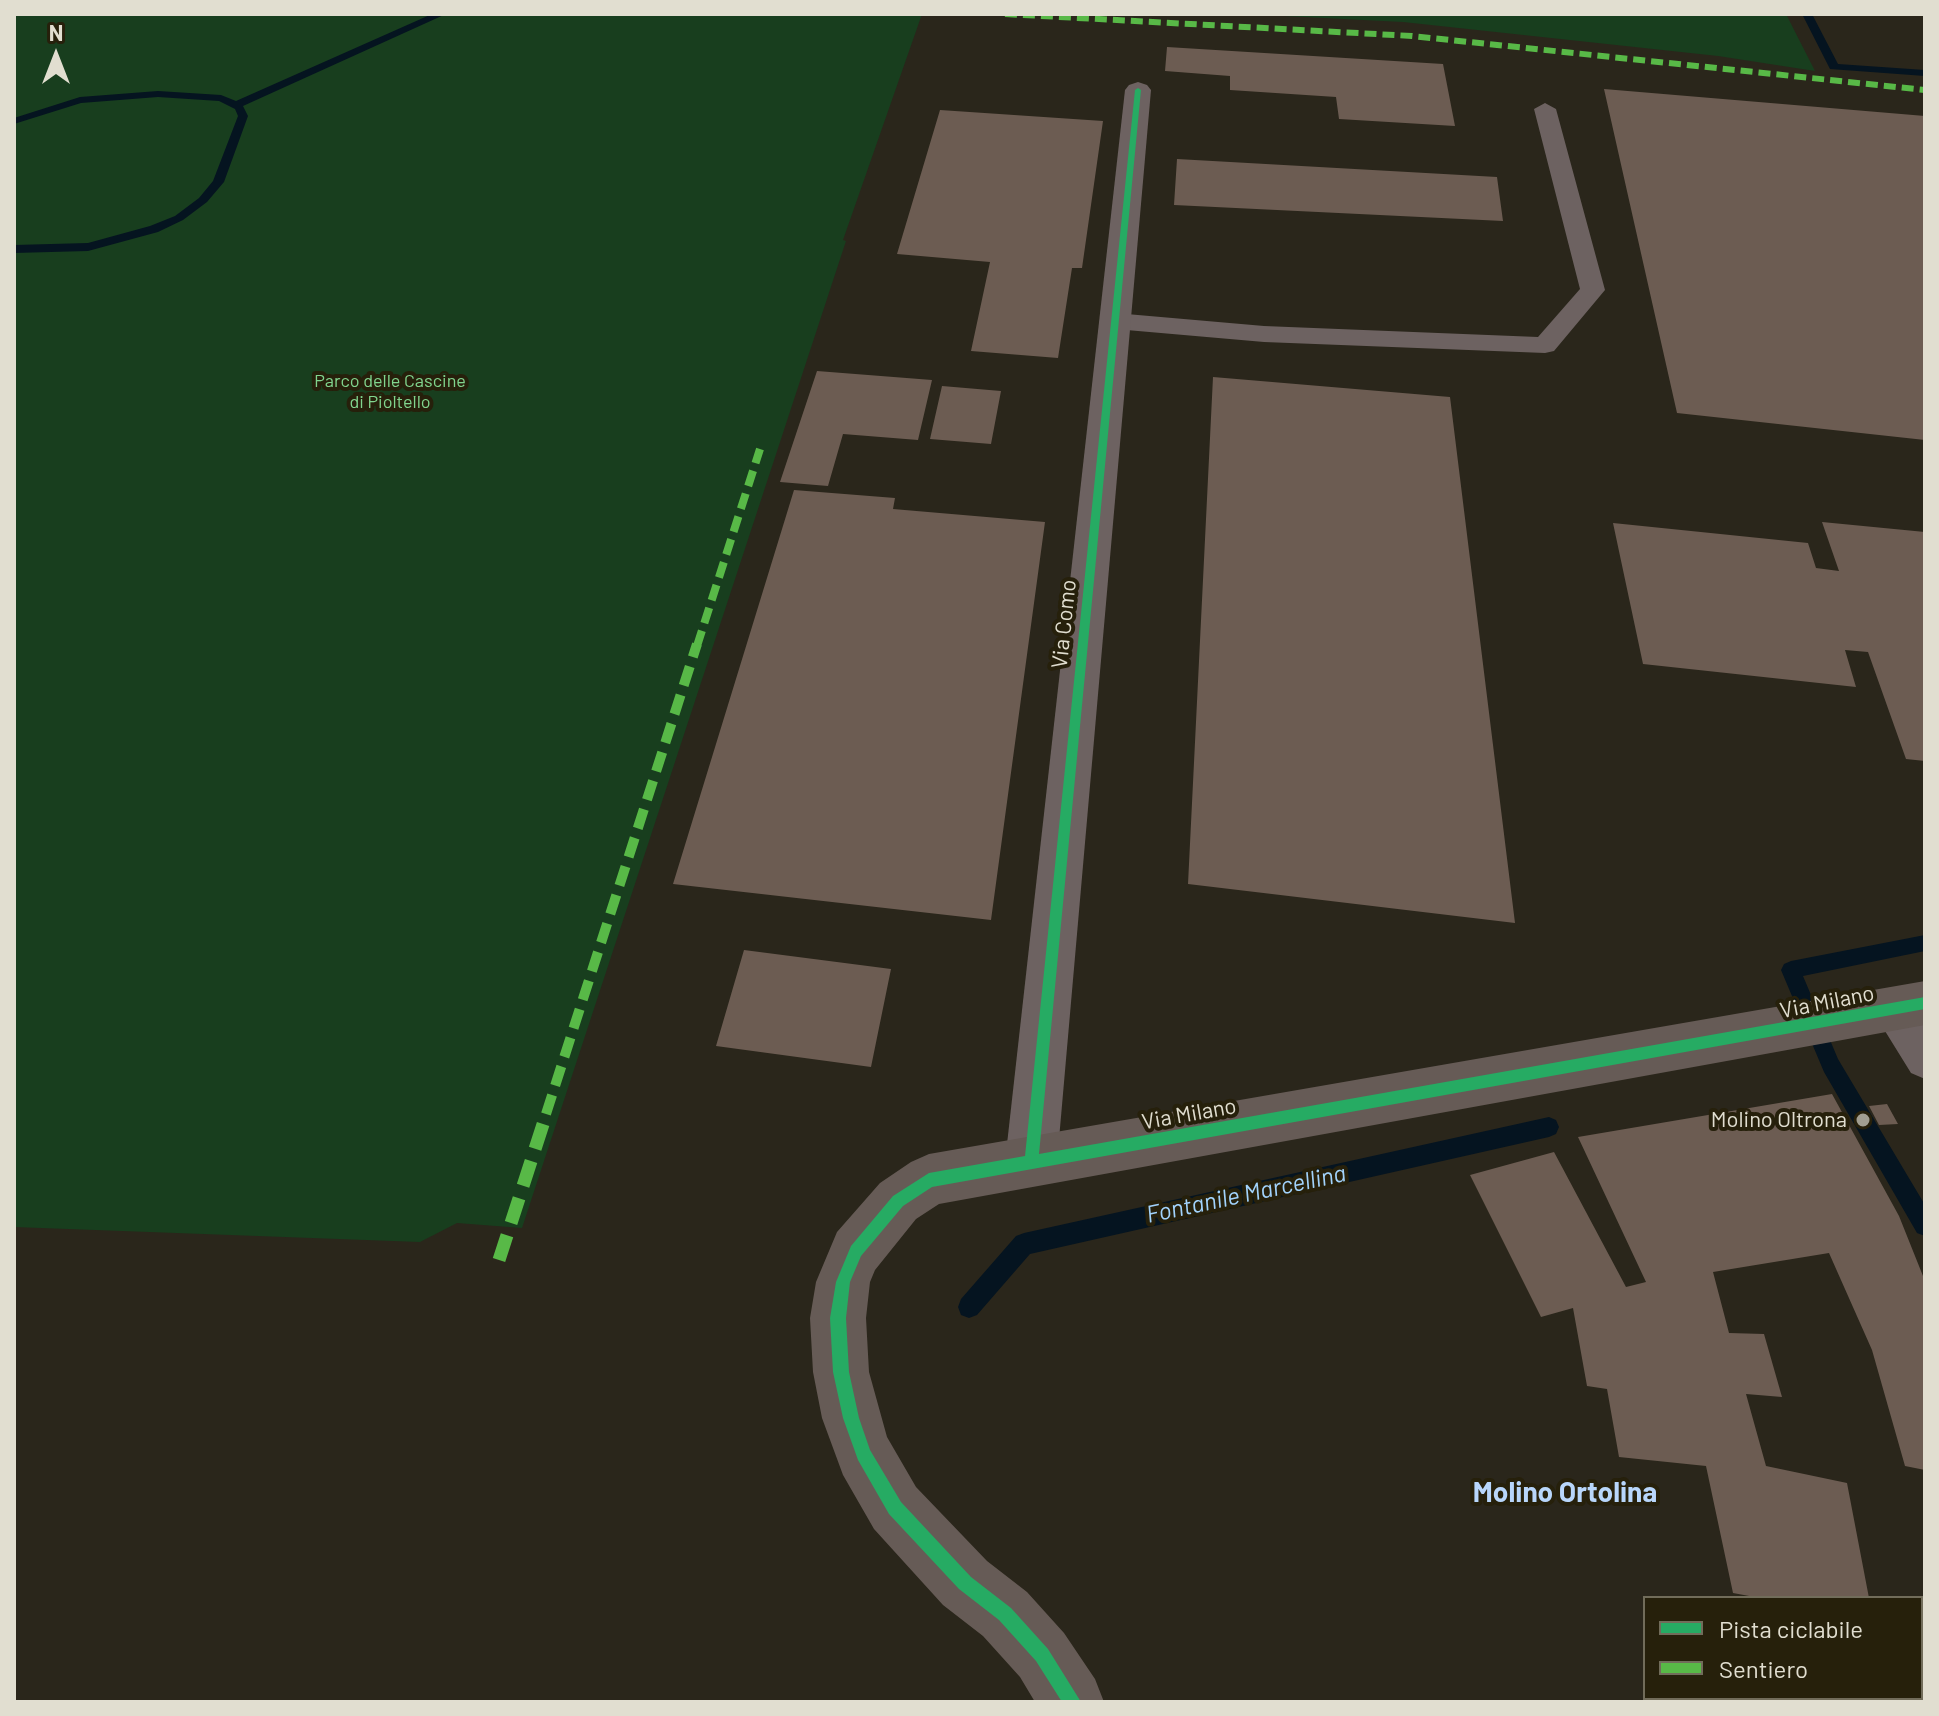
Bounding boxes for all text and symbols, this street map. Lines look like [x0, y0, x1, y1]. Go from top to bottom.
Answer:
north arrow [16, 16, 96, 96]
text: N [49, 19, 63, 45]
park label: Parco delle Cascine di Pioltello [314, 370, 466, 412]
street label: Via Como [1046, 578, 1082, 670]
street label: Via Milano [1778, 980, 1876, 1024]
street label: Via Milano [1140, 1093, 1238, 1135]
place label: Molino Oltrona [1711, 1107, 1847, 1133]
marker: Molino Oltrona [1854, 1111, 1872, 1129]
water label: Fontanile Marcellina [1143, 1159, 1349, 1229]
district label: Molino Ortolina [1473, 1476, 1657, 1510]
legend [1643, 1596, 1923, 1700]
text: Pista ciclabile [1719, 1614, 1863, 1643]
text: Sentiero [1719, 1654, 1808, 1683]

